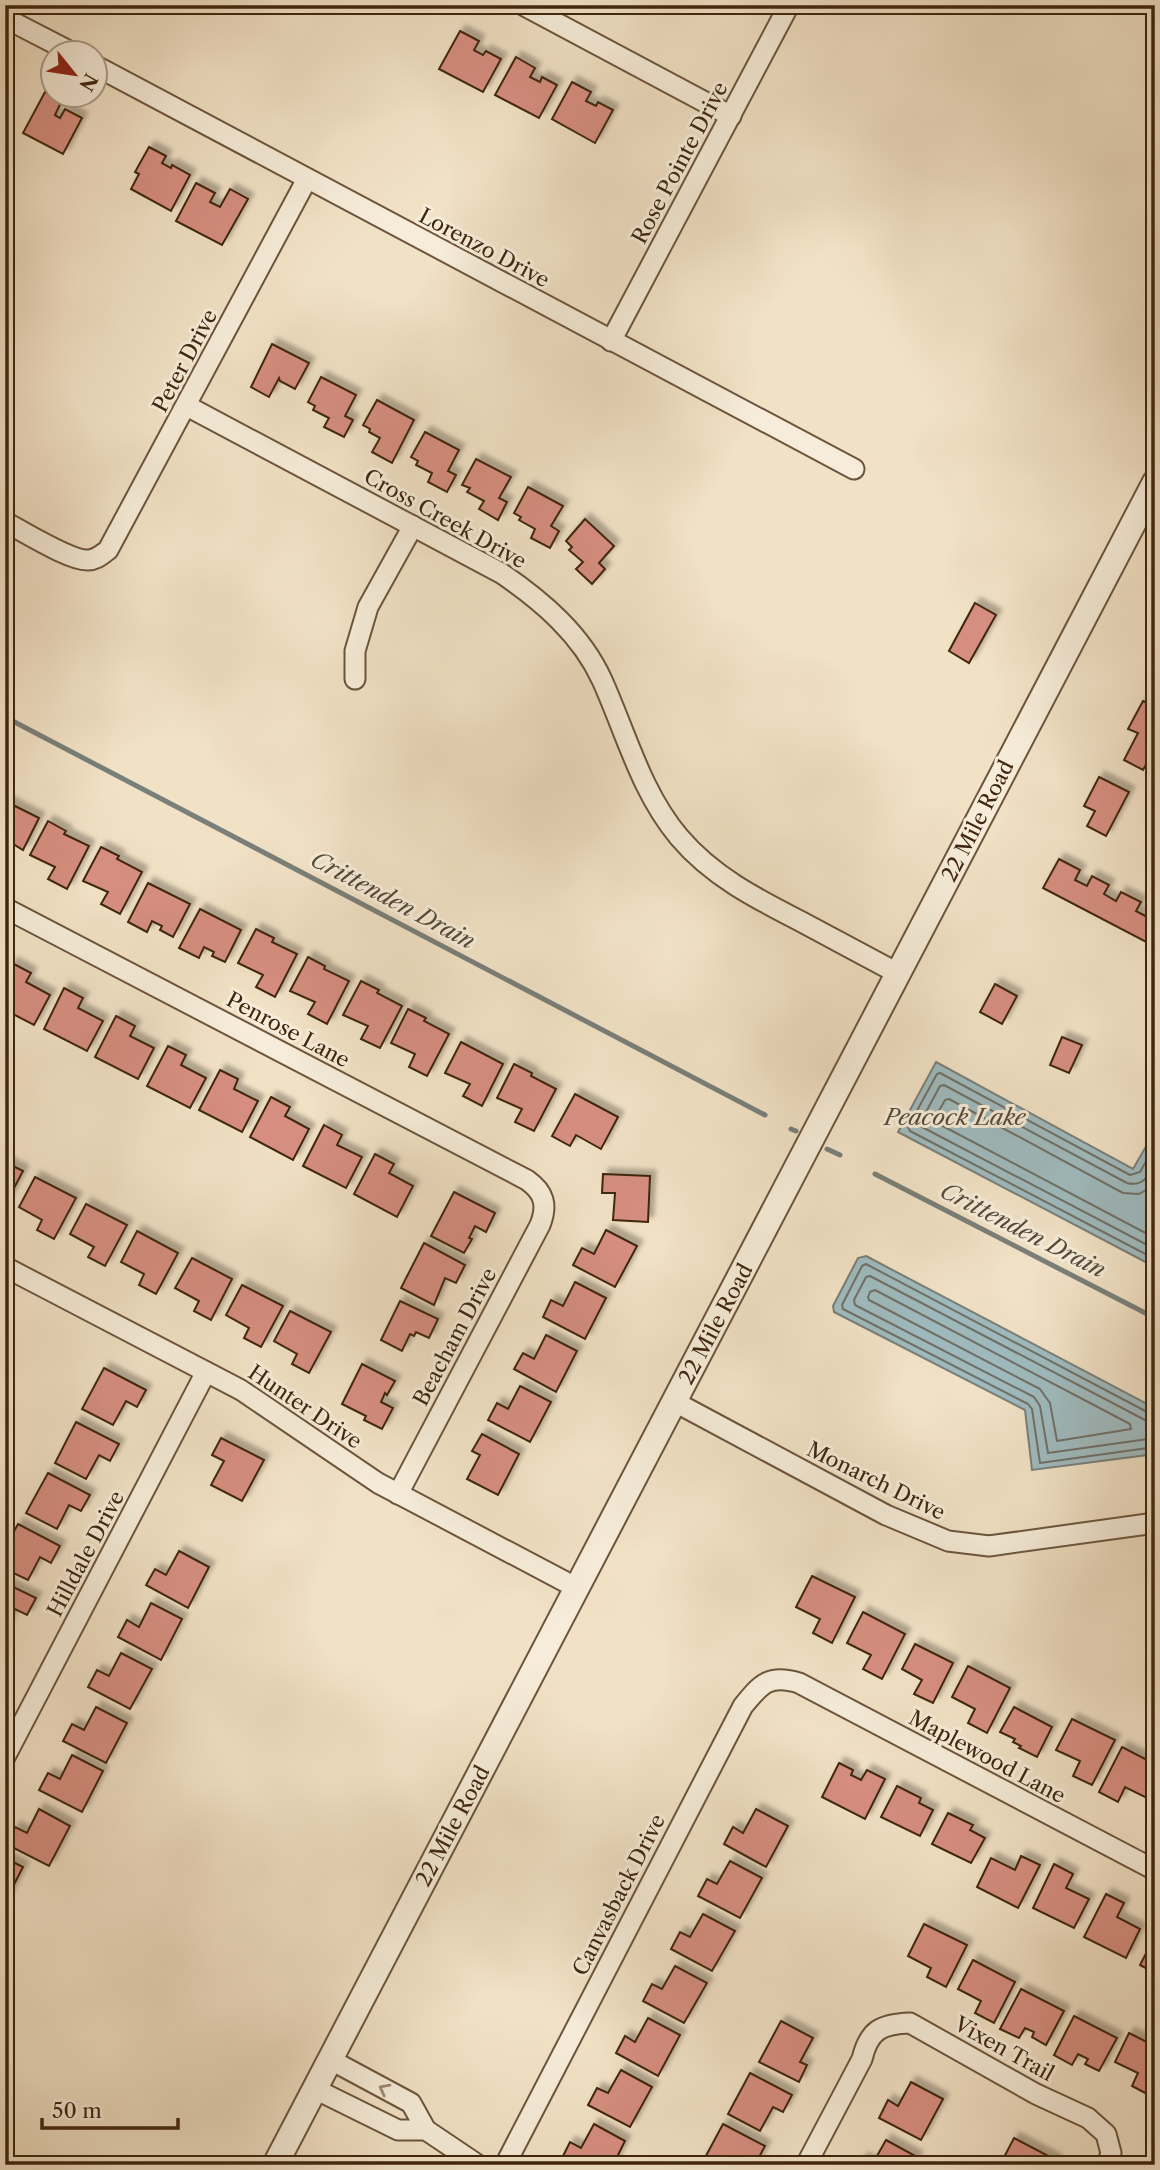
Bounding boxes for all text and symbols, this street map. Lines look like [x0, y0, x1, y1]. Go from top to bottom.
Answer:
north arrow [38, 38, 108, 108]
text: N [74, 69, 102, 95]
street label: Rose Pointe Drive [626, 78, 733, 248]
street label: Lorenzo Drive [415, 203, 554, 292]
street label: Peter Drive [147, 305, 222, 416]
street label: Cross Creek Drive [360, 464, 531, 574]
street label: 22 Mile Road [936, 756, 1019, 886]
water label: Crittenden Drain [306, 845, 480, 955]
street label: Penrose Lane [222, 987, 354, 1073]
water label: Peacock Lake [882, 1103, 1027, 1131]
water label: Crittenden Drain [936, 1176, 1110, 1284]
street label: 22 Mile Road [673, 1259, 758, 1388]
street label: Beacham Drive [408, 1264, 501, 1410]
street label: Hunter Drive [244, 1359, 367, 1454]
street label: Monarch Drive [803, 1436, 949, 1525]
street label: Hilldale Drive [42, 1487, 129, 1621]
street label: Maplewood Lane [905, 1705, 1070, 1808]
street label: 22 Mile Road [410, 1761, 495, 1890]
street label: Canvasback Drive [567, 1810, 670, 1980]
street label: Vixen Trail [949, 2010, 1058, 2086]
one-way arrow [379, 2084, 391, 2097]
scale bar [42, 2086, 178, 2130]
text: 50 m [52, 2098, 102, 2123]

